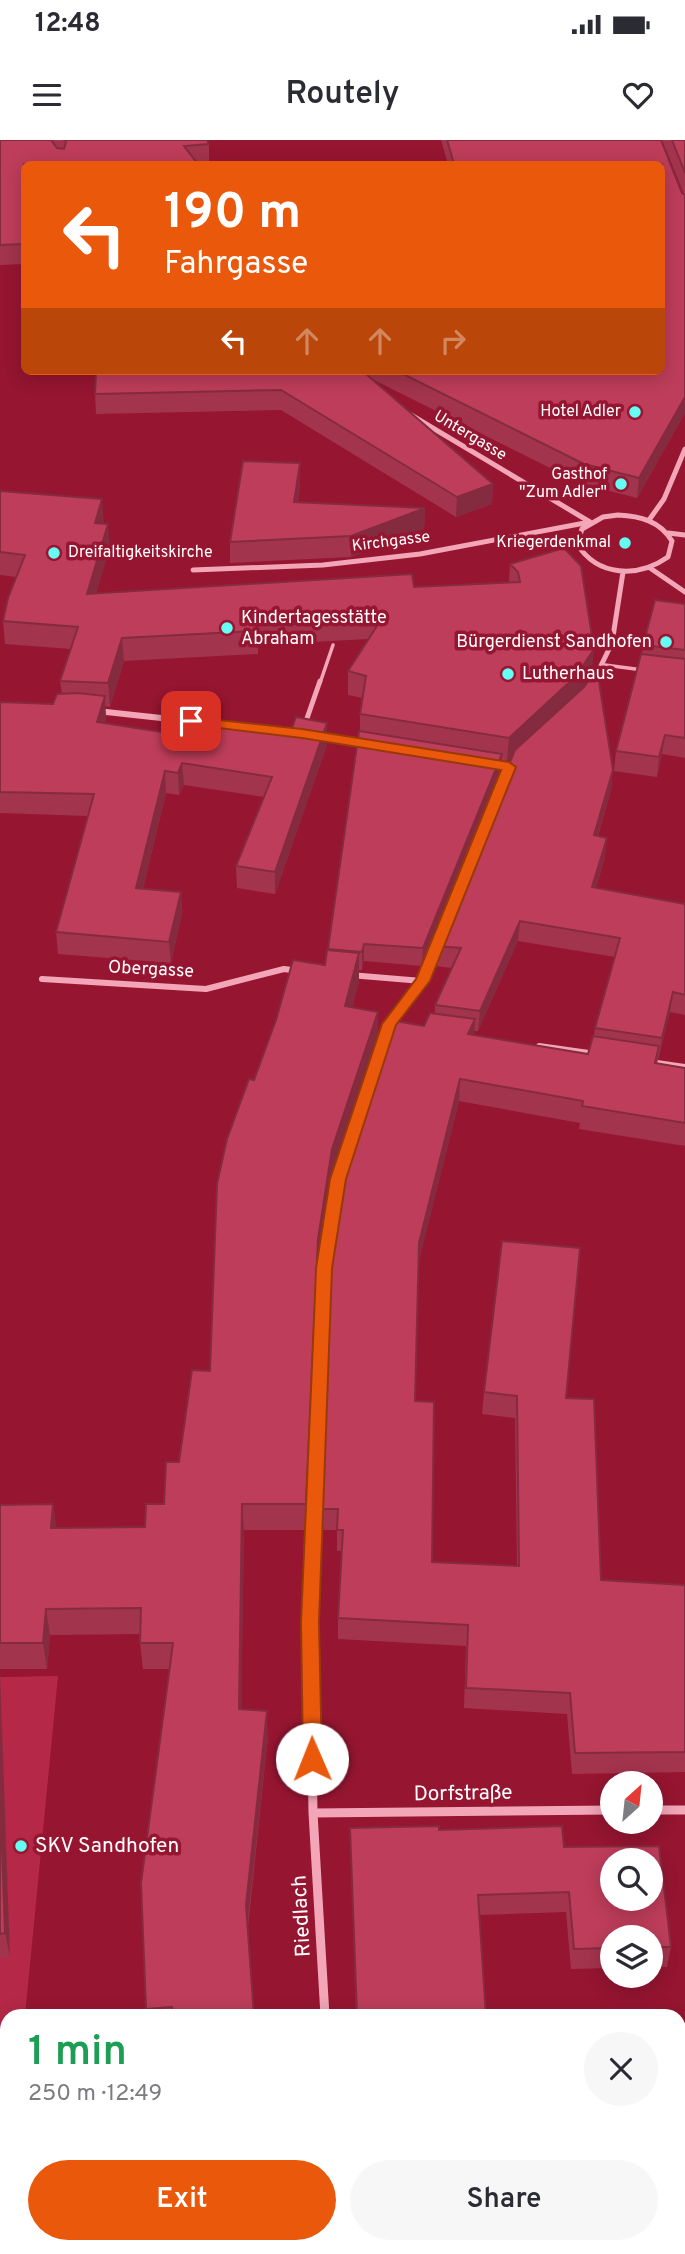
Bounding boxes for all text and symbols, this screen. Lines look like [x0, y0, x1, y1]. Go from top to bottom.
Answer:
text: 12:48 [35, 8, 101, 41]
text: Routely [285, 75, 400, 115]
icon: menu [28, 76, 66, 114]
icon: heart [619, 76, 657, 114]
text: 190 m [164, 184, 301, 246]
icon: left [49, 189, 140, 280]
text: Fahrgasse [164, 245, 308, 285]
icon: left [215, 322, 253, 360]
icon: ahead [288, 322, 326, 360]
icon: ahead [361, 322, 399, 360]
icon: right [434, 322, 472, 360]
place label: Hotel Adler [540, 402, 621, 422]
marker: Hotel Adler [627, 404, 643, 420]
street label: Untergasse [430, 407, 510, 465]
place label: Gasthof "Zum Adler" [519, 465, 608, 503]
marker: Gasthof "Zum Adler" [613, 476, 629, 492]
street label: Kirchgasse [351, 527, 431, 557]
place label: Kriegerdenkmal [496, 533, 611, 553]
marker: Kriegerdenkmal [617, 535, 633, 551]
place label: Dreifaltigkeitskirche [68, 543, 213, 563]
marker: Dreifaltigkeitskirche [46, 545, 62, 561]
place label: Kindertagesstätte Abraham [241, 607, 387, 651]
marker: Kindertagesstätte Abraham [219, 620, 235, 636]
place label: Bürgerdienst Sandhofen [456, 631, 652, 654]
marker: Bürgerdienst Sandhofen [658, 634, 674, 650]
place label: Lutherhaus [522, 663, 614, 686]
marker: Lutherhaus [500, 666, 516, 682]
pin [161, 691, 221, 751]
icon: arrive [172, 702, 210, 740]
street label: Obergasse [107, 956, 195, 984]
position arrow [275, 1722, 349, 1796]
north arrow [600, 1771, 663, 1834]
map controls [600, 1771, 663, 1988]
street label: Dorfstraße [413, 1780, 513, 1808]
place label: SKV Sandhofen [35, 1833, 179, 1860]
marker: SKV Sandhofen [13, 1838, 29, 1854]
button: search [600, 1848, 663, 1911]
street label: Riedlach [286, 1874, 318, 1958]
button: layers [600, 1925, 663, 1988]
text: 1 min [28, 2027, 127, 2080]
button: close [584, 2032, 658, 2106]
text: 250 m · 12:49 [28, 2080, 162, 2109]
button: Exit [28, 2160, 336, 2240]
button: Share [350, 2160, 658, 2240]

